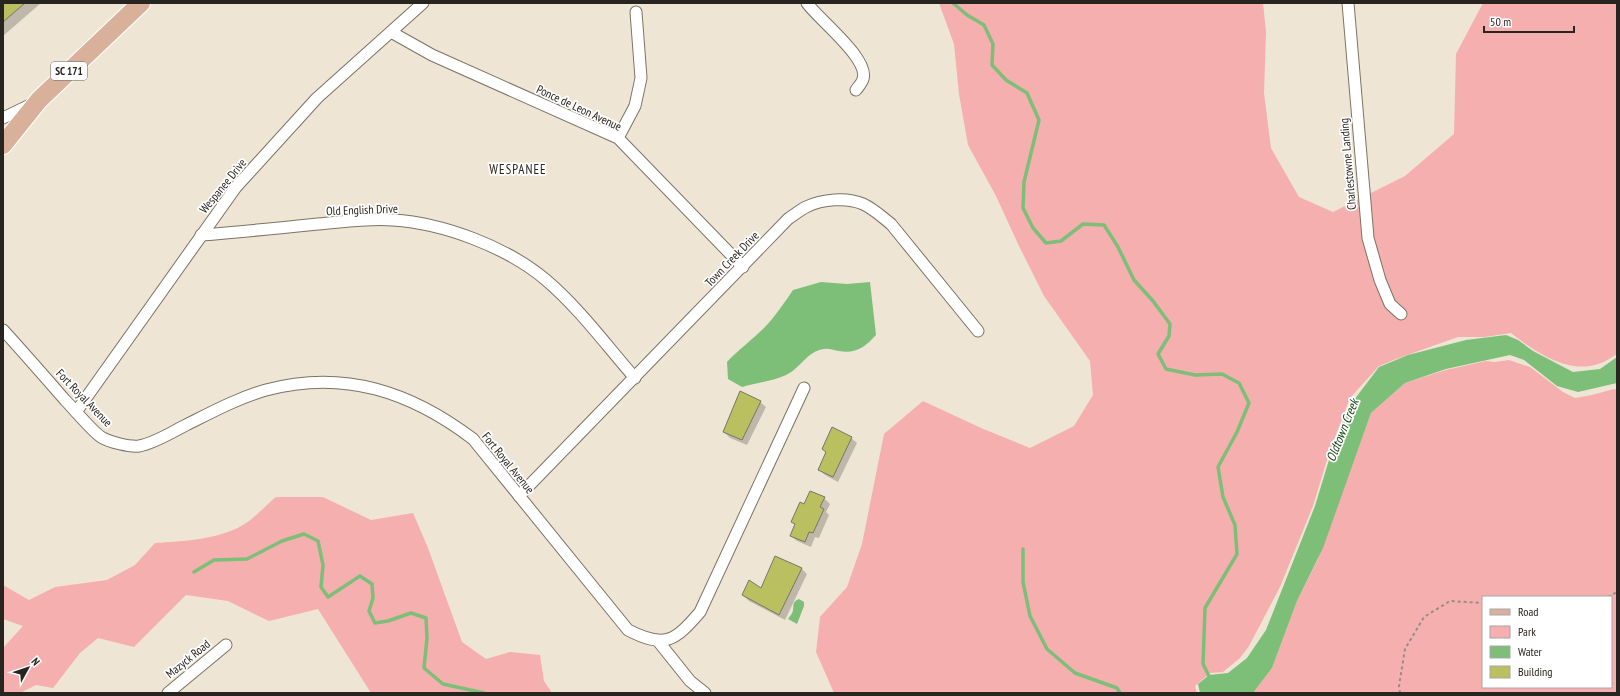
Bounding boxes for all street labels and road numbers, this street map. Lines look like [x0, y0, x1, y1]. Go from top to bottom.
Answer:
road number: SC 171 [51, 62, 87, 80]
street label: Ponce de Leon Avenue [534, 81, 624, 134]
street label: Charlestowne Landing [1336, 118, 1359, 210]
street label: Wespanee Drive [196, 155, 249, 216]
street label: Old English Drive [326, 201, 398, 218]
street label: Town Creek Drive [701, 228, 762, 289]
street label: Fort Royal Avenue [53, 366, 116, 430]
street label: Fort Royal Avenue [479, 429, 538, 496]
street label: Mazyck Road [162, 636, 213, 681]

